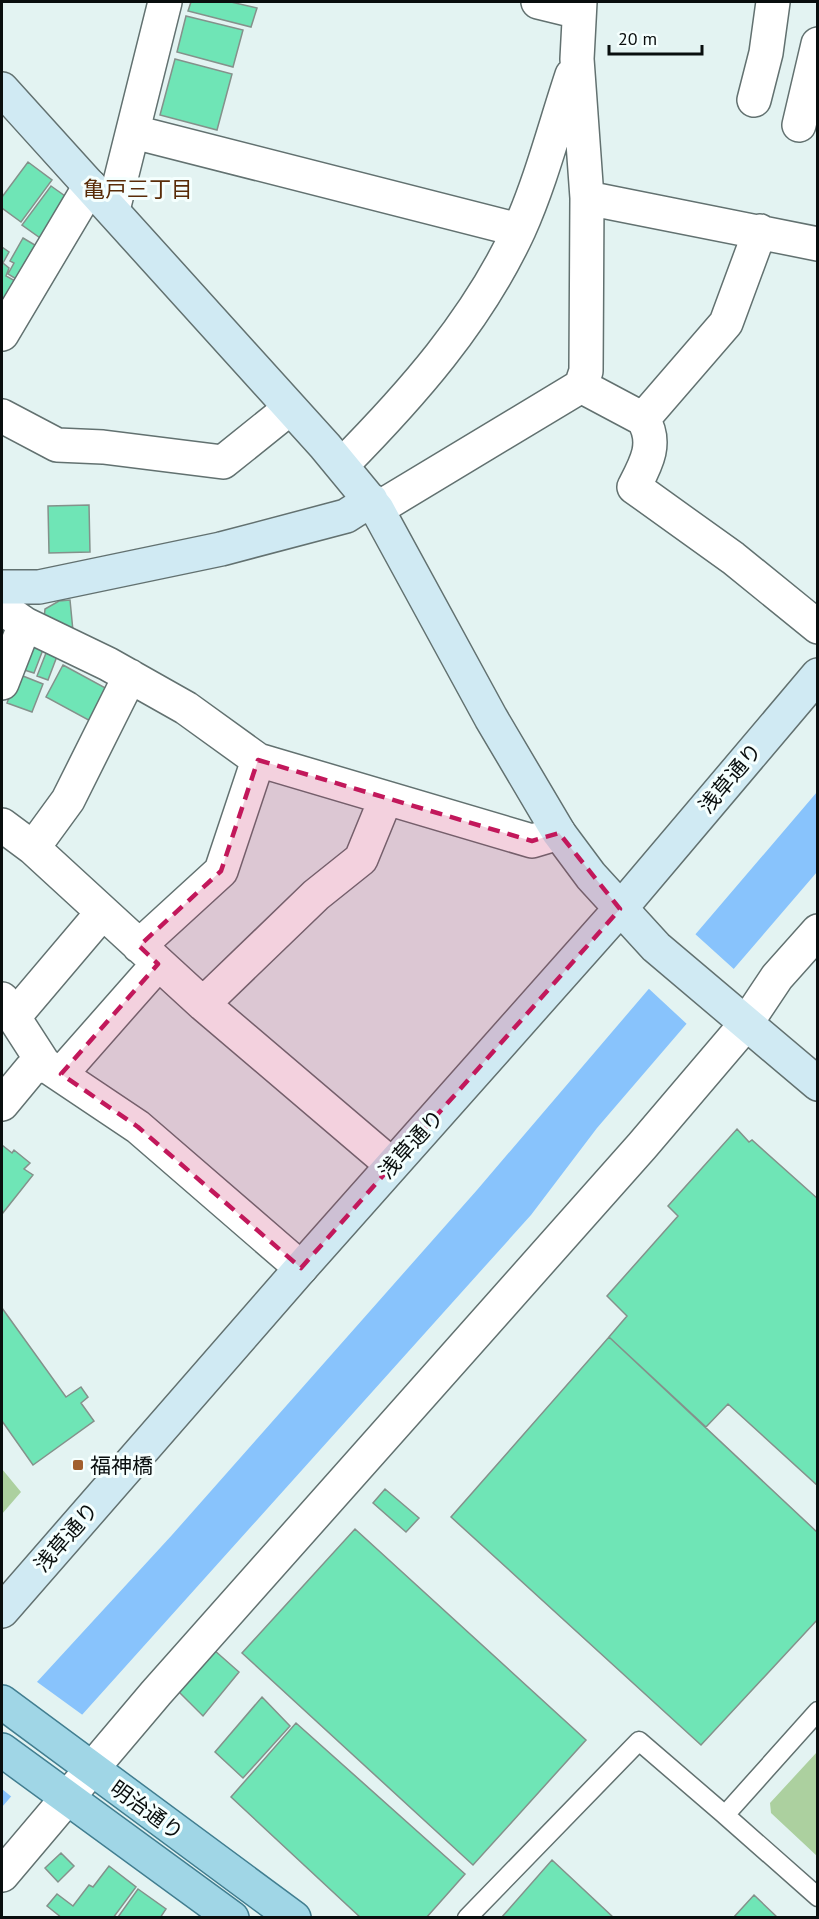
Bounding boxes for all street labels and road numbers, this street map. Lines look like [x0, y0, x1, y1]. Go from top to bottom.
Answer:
street label: 浅草通り [693, 737, 767, 819]
street label: 浅草通り [373, 1104, 449, 1184]
street label: 浅草通り [28, 1496, 104, 1578]
street label: 明治通り [105, 1774, 189, 1846]

